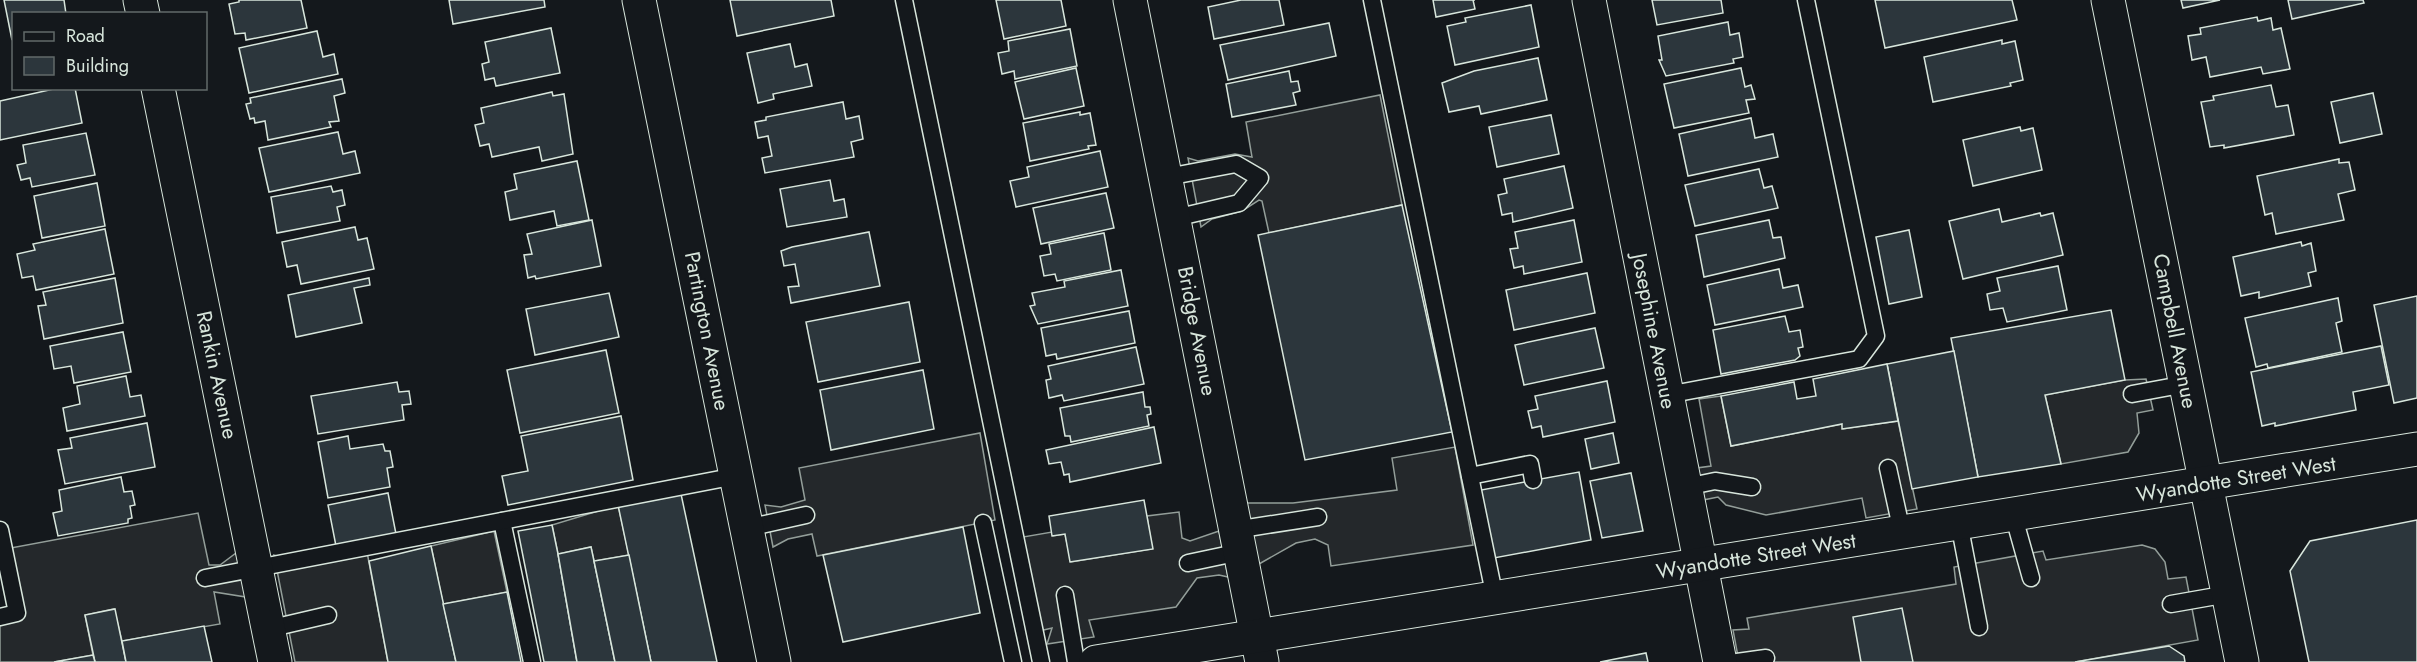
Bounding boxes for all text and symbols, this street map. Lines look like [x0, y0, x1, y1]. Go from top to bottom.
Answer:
legend [12, 12, 207, 90]
text: Road [66, 23, 105, 49]
text: Building [66, 53, 129, 79]
street label: Josephine Avenue [1624, 248, 1684, 411]
street label: Partington Avenue [677, 249, 737, 413]
street label: Campbell Avenue [2145, 251, 2205, 411]
street label: Bridge Avenue [1170, 264, 1224, 398]
street label: Rankin Avenue [189, 308, 245, 442]
street label: Wyandotte Street West [2134, 448, 2338, 510]
street label: Wyandotte Street West [1654, 525, 1858, 587]

